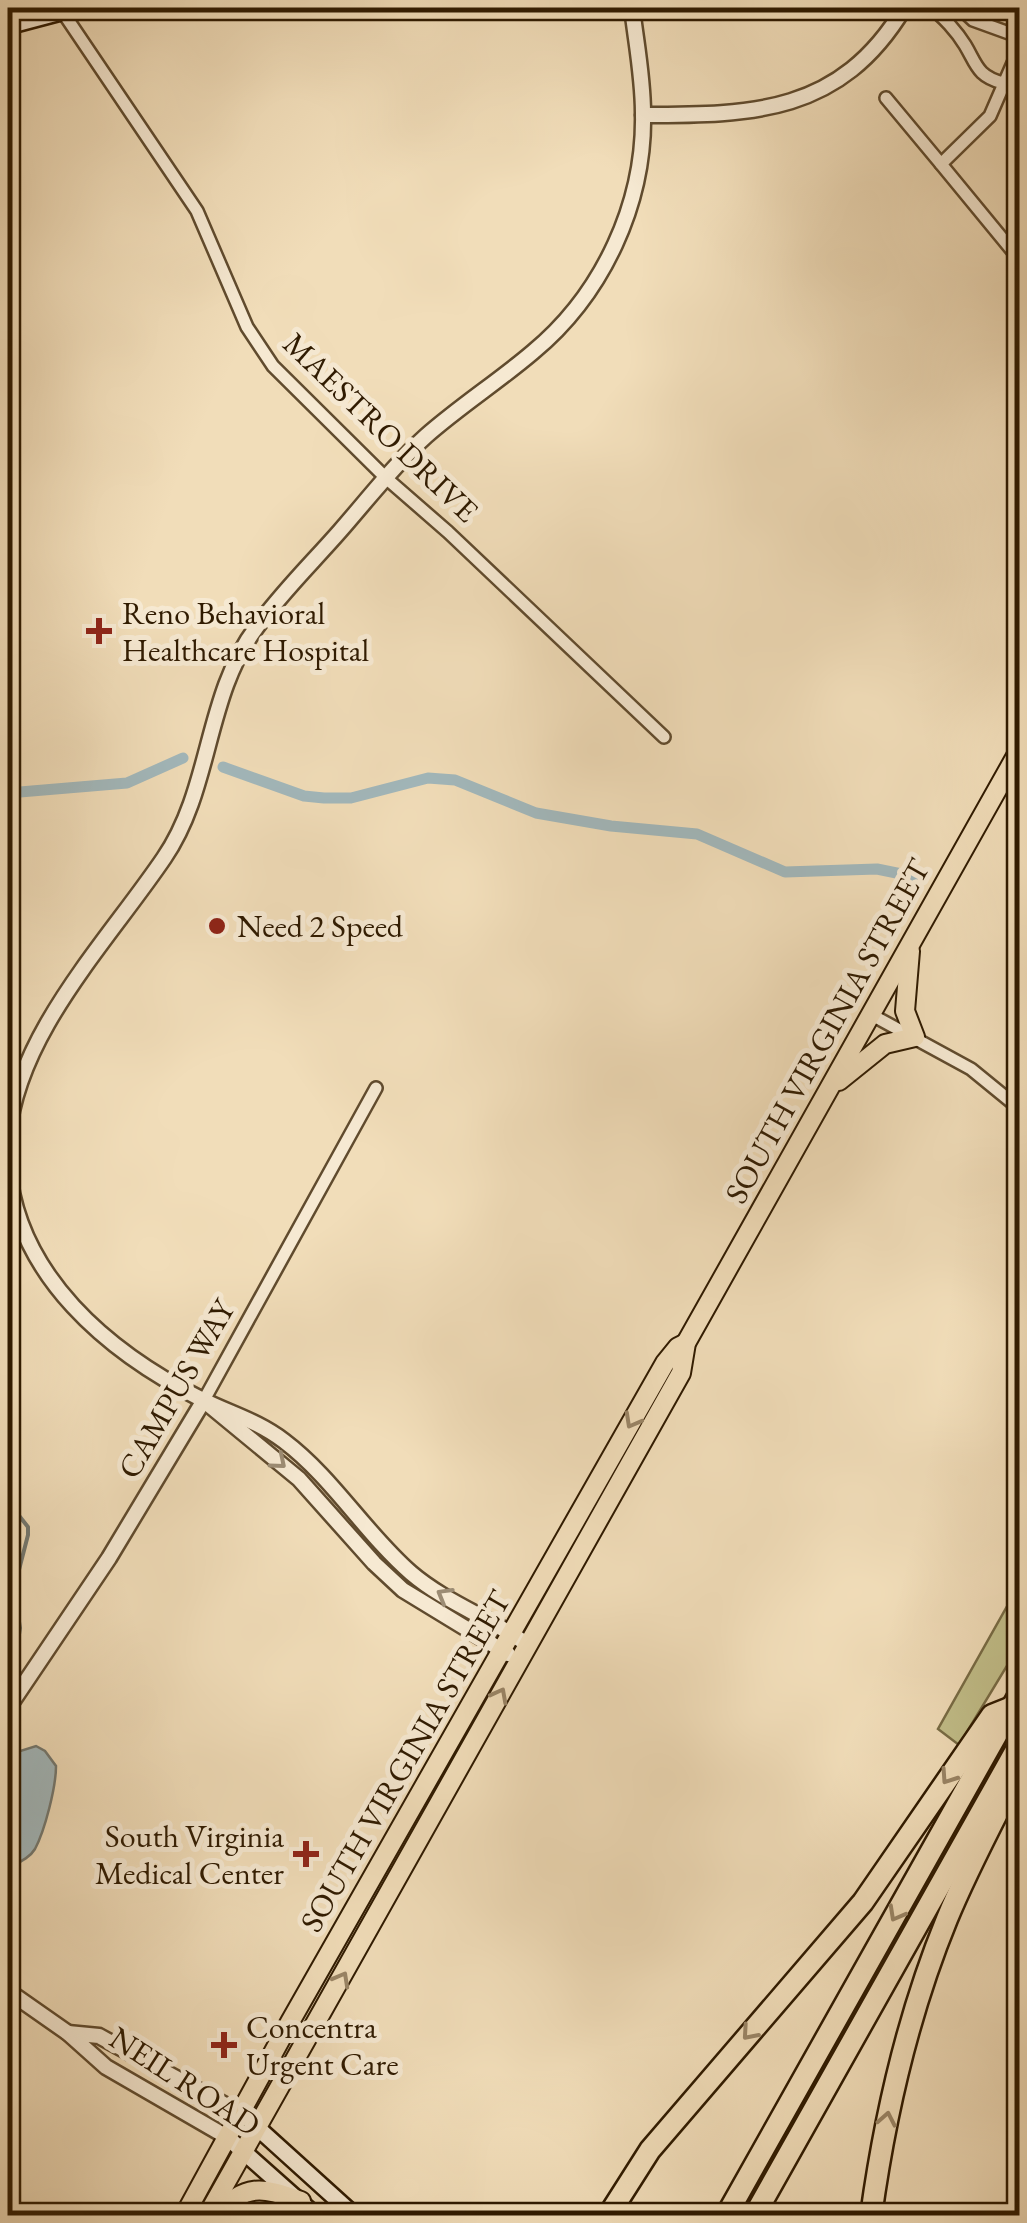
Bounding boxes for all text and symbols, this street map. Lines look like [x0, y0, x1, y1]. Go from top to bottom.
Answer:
street label: MAESTRO DRIVE [274, 323, 488, 531]
place label: Reno Behavioral Healthcare Hospital [122, 592, 370, 671]
marker: Reno Behavioral Healthcare Hospital [86, 618, 112, 644]
street label: SOUTH VIRGINIA STREET [715, 851, 940, 1211]
place label: Need 2 Speed [237, 905, 404, 947]
marker: Need 2 Speed [206, 915, 228, 937]
street label: CAMPUS WAY [108, 1291, 245, 1486]
one-way arrow [624, 1411, 644, 1429]
one-way arrow [267, 1450, 285, 1468]
street label: SOUTH VIRGINIA STREET [290, 1582, 520, 1939]
one-way arrow [437, 1588, 455, 1607]
one-way arrow [488, 1687, 507, 1705]
one-way arrow [942, 1765, 960, 1784]
place label: South Virginia Medical Center [95, 1815, 284, 1894]
marker: South Virginia Medical Center [293, 1841, 319, 1867]
one-way arrow [889, 1904, 909, 1922]
one-way arrow [329, 1971, 349, 1989]
place label: Concentra Urgent Care [246, 2006, 399, 2085]
street label: NEIL ROAD [101, 2017, 269, 2145]
one-way arrow [743, 2022, 761, 2040]
marker: Concentra Urgent Care [211, 2032, 237, 2058]
one-way arrow [876, 2111, 897, 2128]

